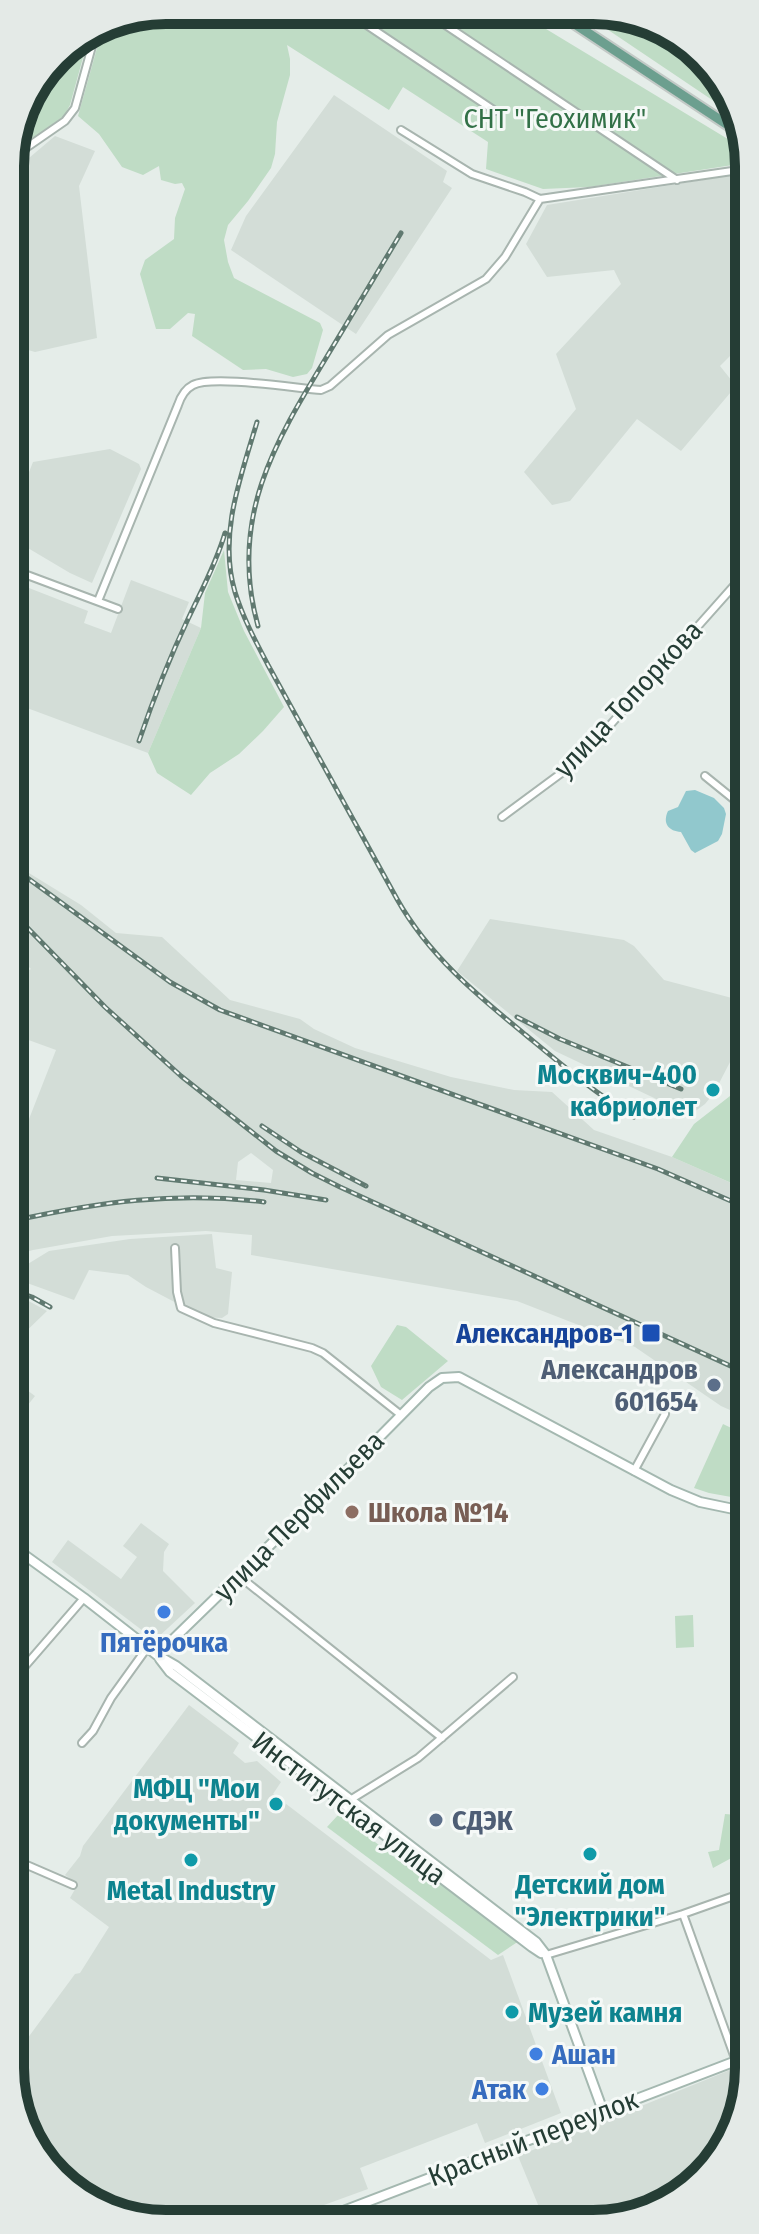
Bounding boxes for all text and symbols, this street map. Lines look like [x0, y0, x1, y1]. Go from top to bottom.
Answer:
park label: СНТ "Геохимик" [464, 102, 646, 135]
street label: улица Топоркова [547, 614, 709, 784]
place label: Москвич-400 кабриолет [537, 1058, 698, 1123]
marker: Москвич-400 кабриолет [704, 1081, 722, 1099]
place label: Александров-1 [455, 1317, 633, 1350]
marker: Александров-1 [640, 1322, 662, 1344]
place label: Александров 601654 [540, 1353, 698, 1418]
marker: Александров 601654 [705, 1376, 723, 1394]
street label: улица Перфильева [207, 1424, 391, 1608]
place label: Школа №14 [368, 1496, 508, 1529]
marker: Школа №14 [343, 1503, 361, 1521]
marker: Пятёрочка [155, 1603, 173, 1621]
place label: Пятёрочка [100, 1626, 228, 1659]
street label: Институтская улица [246, 1724, 452, 1892]
place label: МФЦ "Мои документы" [113, 1772, 260, 1837]
marker: МФЦ "Мои документы" [267, 1795, 285, 1813]
place label: СДЭК [452, 1804, 514, 1837]
marker: СДЭК [427, 1811, 445, 1829]
marker: Детский дом "Электрики" [581, 1845, 599, 1863]
marker: Metal Industry [182, 1851, 200, 1869]
place label: Детский дом "Электрики" [514, 1868, 666, 1933]
place label: Metal Industry [107, 1874, 276, 1907]
place label: Музей камня [528, 1996, 683, 2029]
marker: Музей камня [503, 2003, 521, 2021]
place label: Ашан [551, 2038, 616, 2071]
marker: Ашан [527, 2045, 545, 2063]
place label: Атак [471, 2073, 527, 2106]
marker: Атак [533, 2080, 551, 2098]
street label: Красный переулок [423, 2083, 643, 2193]

